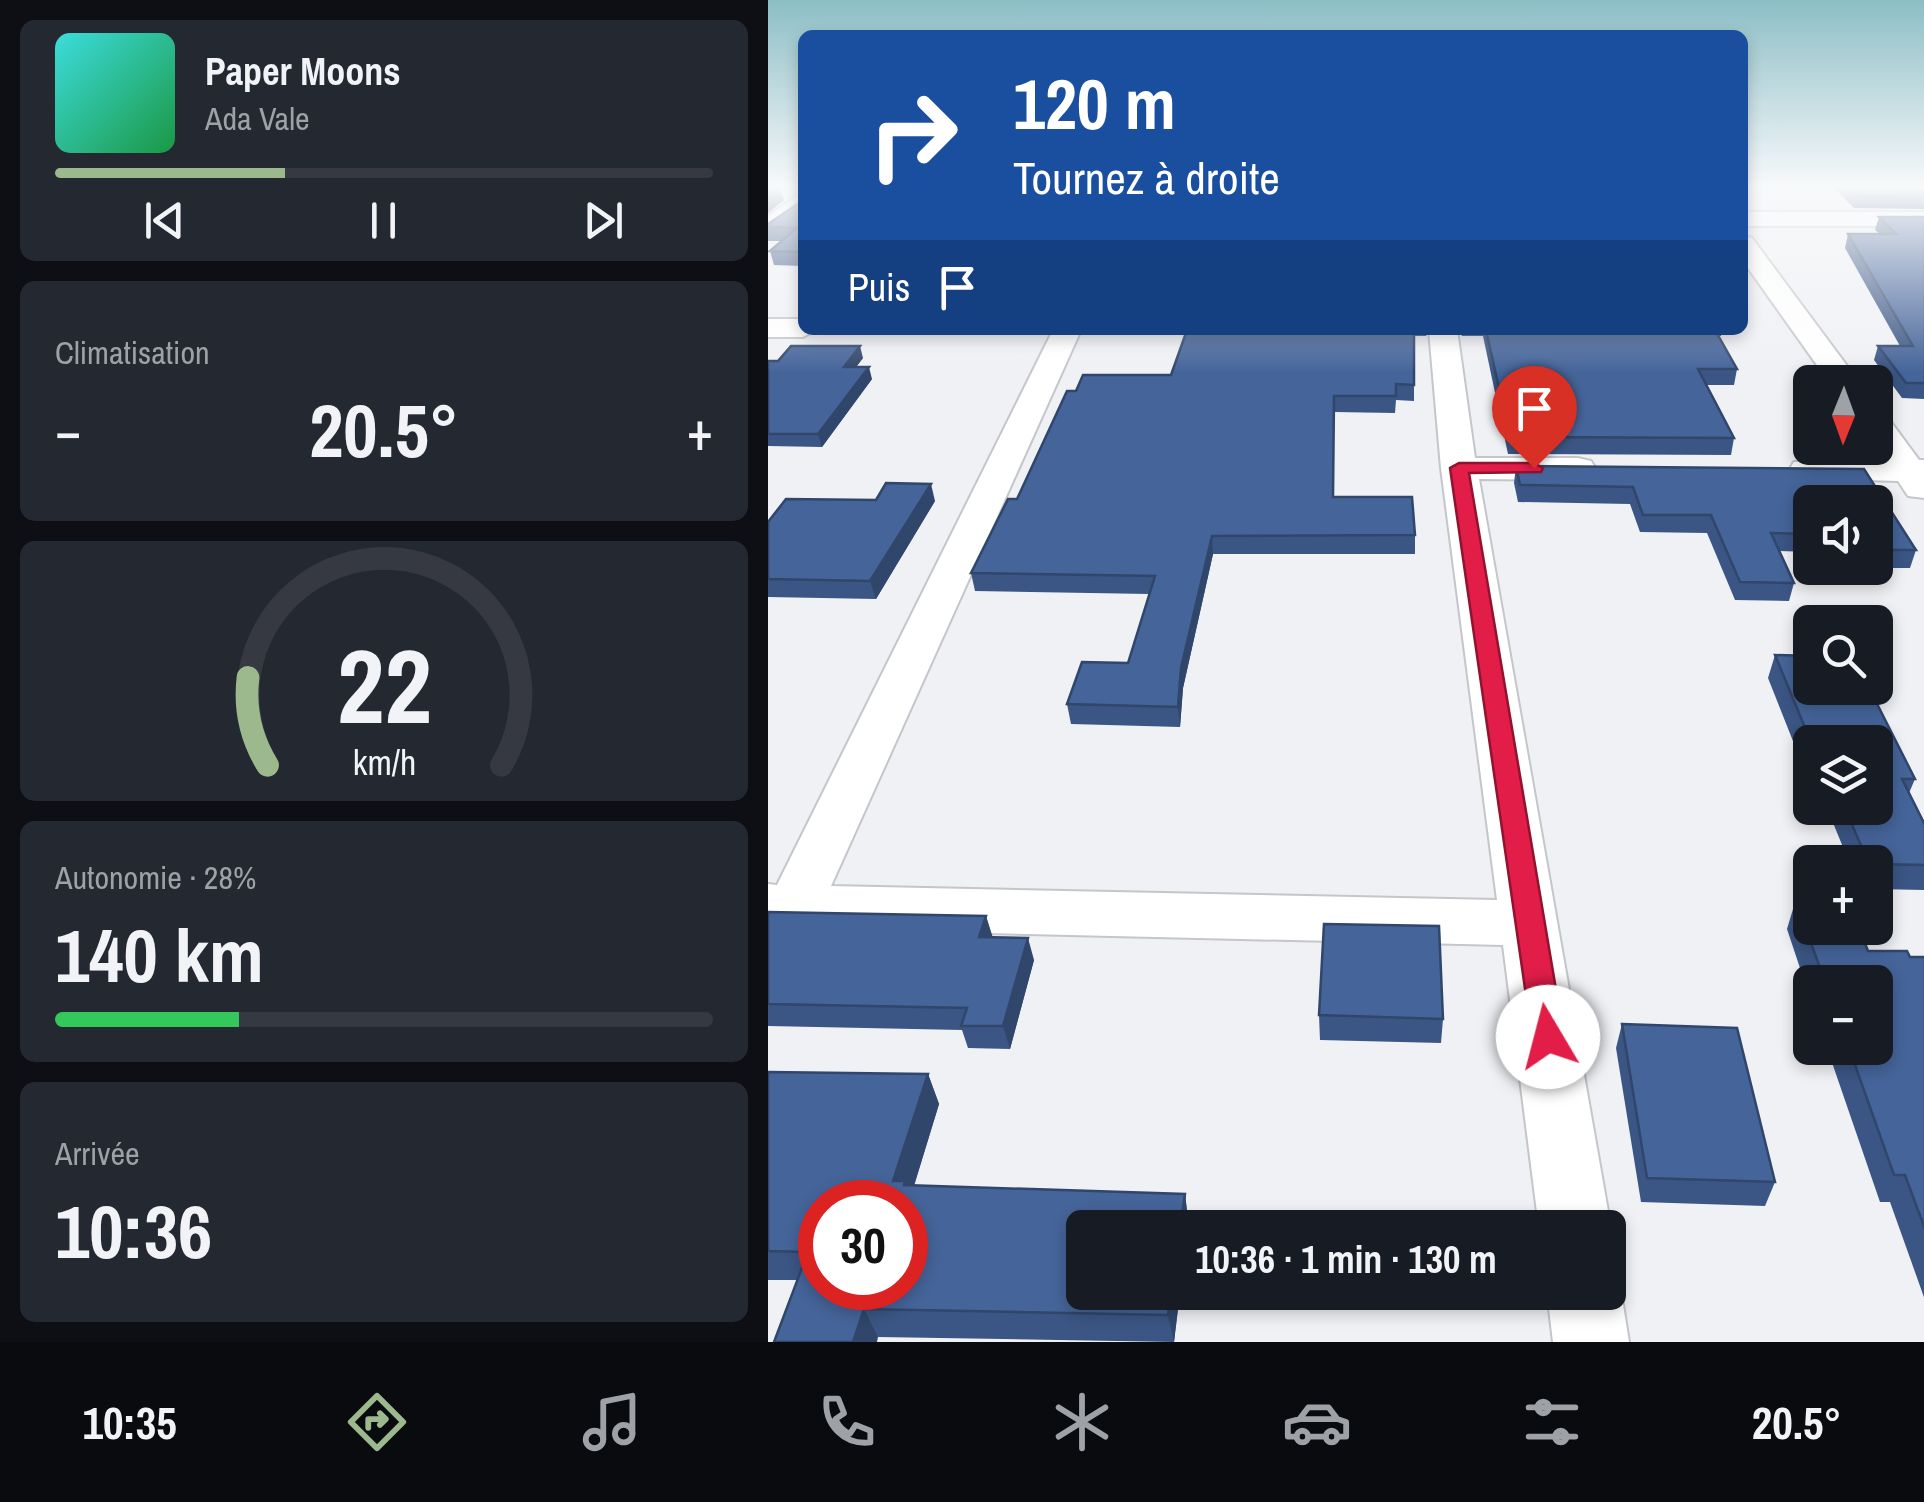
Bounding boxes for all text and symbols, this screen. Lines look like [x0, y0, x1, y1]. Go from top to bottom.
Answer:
text: Paper Moons [205, 46, 401, 97]
text: 120 m [1013, 57, 1176, 151]
icon: right [848, 70, 978, 200]
text: Ada Vale [205, 97, 310, 140]
text: Tournez à droite [1013, 147, 1280, 208]
icon: previous [137, 193, 192, 248]
icon: pause [356, 193, 411, 248]
icon: next [576, 193, 631, 248]
icon: arrive [930, 260, 985, 315]
text: Puis [848, 262, 910, 313]
text: Climatisation [55, 331, 210, 374]
north arrow [1793, 365, 1893, 465]
map controls [1793, 365, 1893, 1065]
pin [1492, 366, 1577, 469]
text: 20.5° [309, 379, 459, 480]
icon: arrive [1507, 381, 1562, 436]
text: − [55, 393, 81, 467]
text: + [687, 393, 713, 467]
button: sound [1793, 485, 1893, 585]
button: search [1793, 605, 1893, 705]
text: 22 [337, 615, 431, 755]
button: layers [1793, 725, 1893, 825]
text: km/h [352, 738, 416, 786]
button: + [1793, 845, 1893, 945]
text: Autonomie · 28% [55, 856, 256, 899]
text: 140 km [55, 904, 264, 1005]
button: − [1793, 965, 1893, 1065]
position arrow [1496, 985, 1600, 1089]
text: Arrivée [55, 1132, 140, 1175]
text: 10:36 [55, 1180, 212, 1281]
speed limit sign: 30 [798, 1180, 928, 1310]
text: 10:36 · 1 min · 130 m [1195, 1234, 1497, 1285]
icon: directions [342, 1387, 412, 1457]
icon: music [577, 1387, 647, 1457]
icon: phone [812, 1387, 882, 1457]
icon: climate [1047, 1387, 1117, 1457]
icon: car [1282, 1387, 1352, 1457]
icon: filters [1517, 1387, 1587, 1457]
text: 10:35 [82, 1392, 177, 1453]
text: 20.5° [1752, 1392, 1841, 1453]

